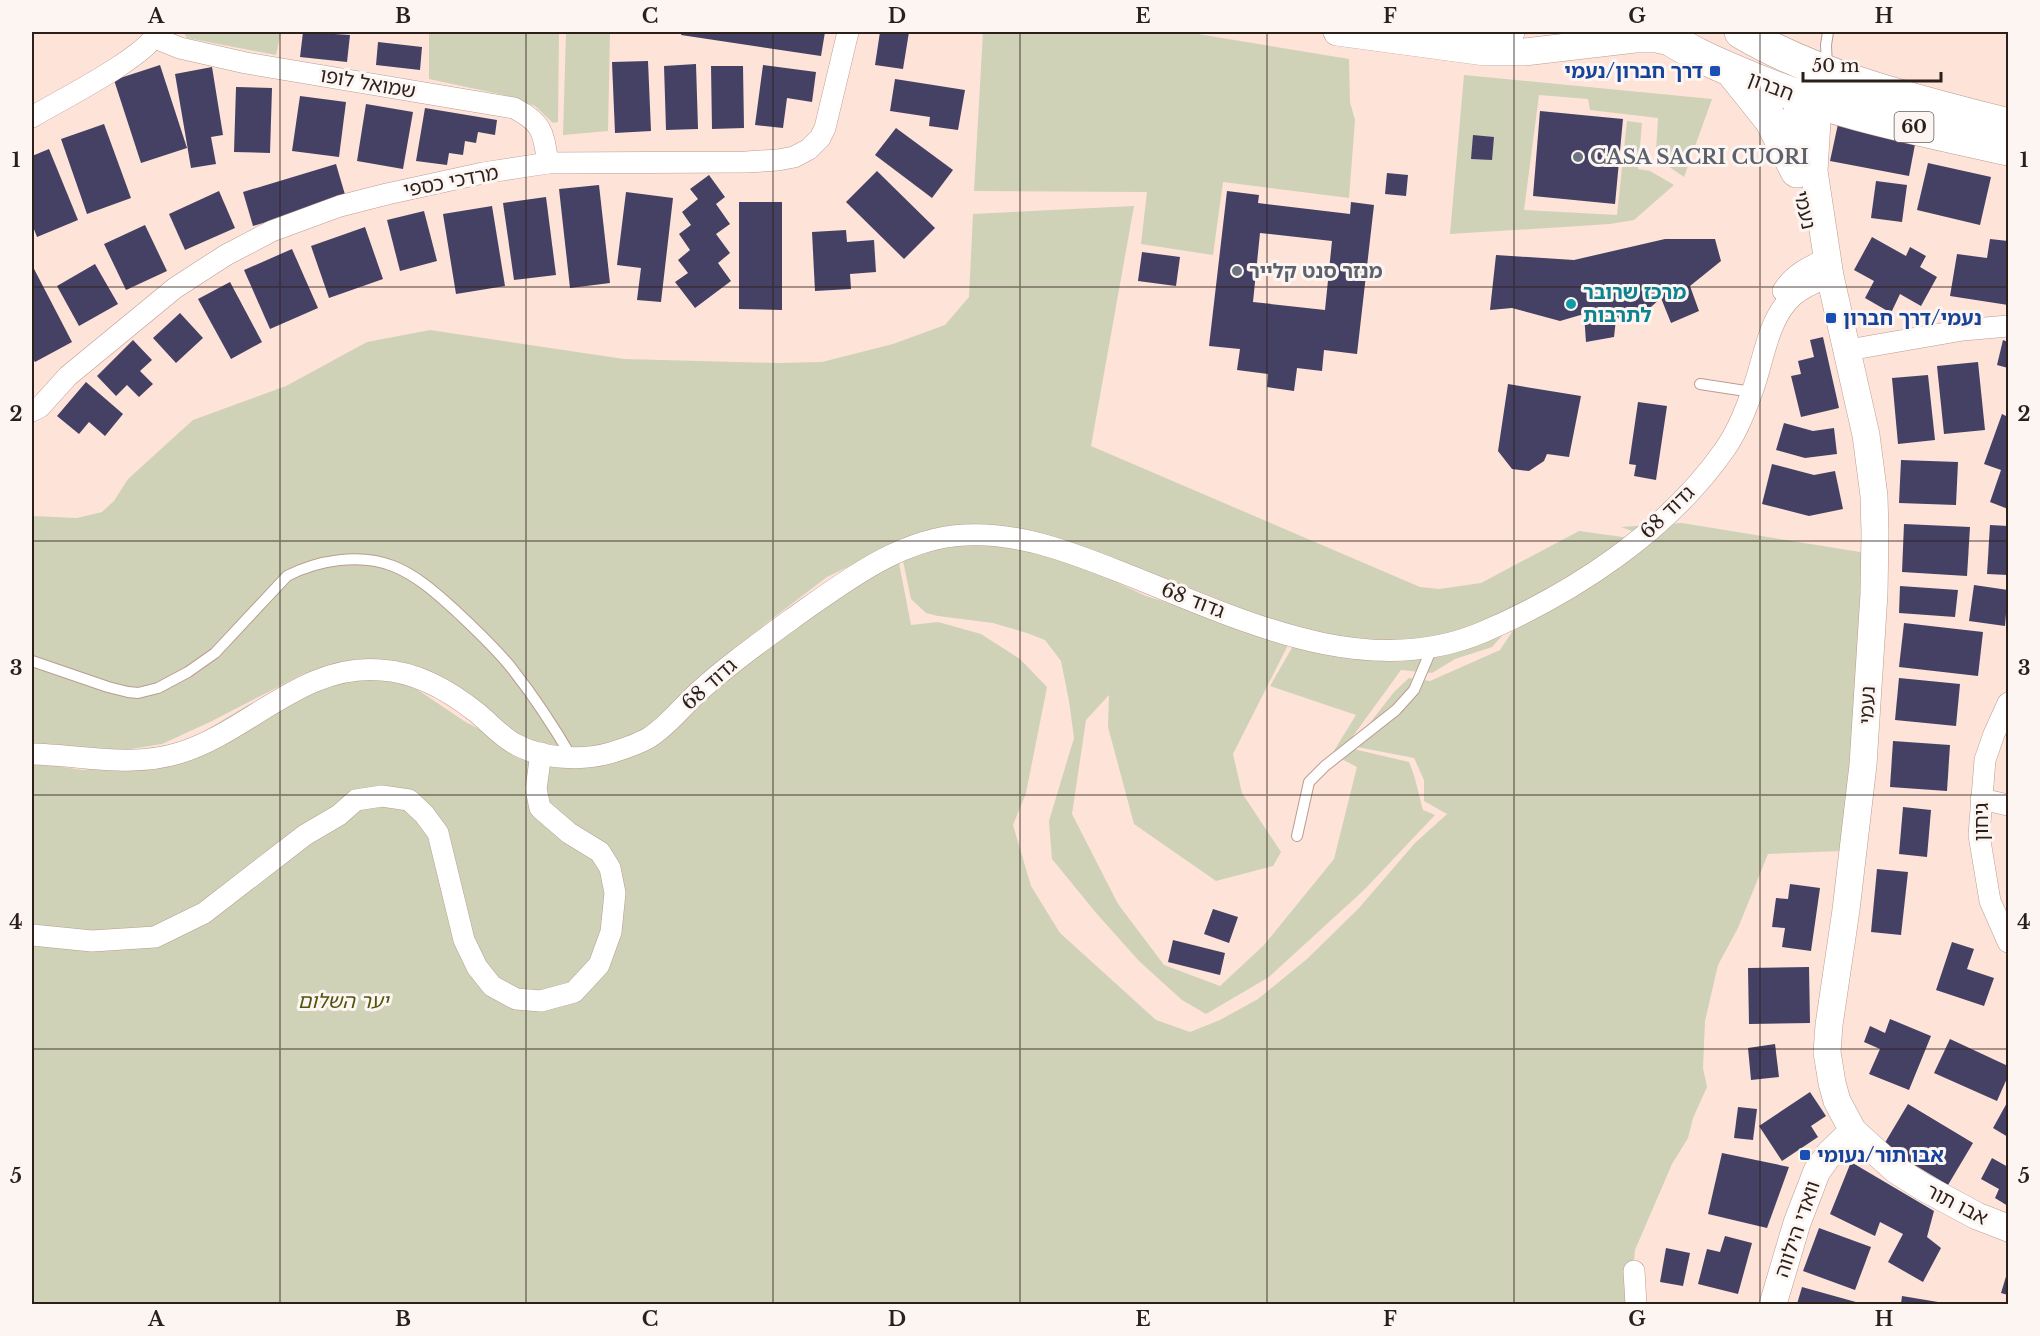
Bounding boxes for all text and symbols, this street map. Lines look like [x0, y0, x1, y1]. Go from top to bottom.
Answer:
text: A [147, 4, 165, 28]
text: B [395, 4, 411, 28]
text: C [642, 4, 658, 28]
text: D [888, 4, 906, 28]
text: E [1135, 4, 1151, 28]
text: F [1383, 4, 1397, 28]
text: G [1628, 4, 1646, 28]
text: H [1875, 4, 1894, 28]
scale bar [1803, 45, 1941, 83]
text: 50 m [1812, 55, 1860, 77]
place label: דרך חברון/נעמי [1564, 59, 1703, 83]
street label: שמואל לופו [318, 63, 418, 103]
marker: דרך חברון/נעמי [1708, 64, 1722, 78]
street label: חברון [1745, 66, 1797, 106]
road number: 60 [1894, 112, 1934, 142]
place label: CASA SACRI CUORI [1590, 145, 1809, 169]
text: 1 [12, 148, 21, 172]
text: 1 [2020, 148, 2029, 172]
marker: CASA SACRI CUORI [1571, 150, 1585, 164]
street label: מרדכי כספי [401, 160, 501, 202]
street label: נעמי [1789, 189, 1821, 231]
place label: מנזר סנט קלייר [1249, 259, 1383, 283]
marker: מנזר סנט קלייר [1230, 264, 1244, 278]
place label: מרכז שרובר לתרבות [1583, 280, 1686, 327]
marker: מרכז שרובר לתרבות [1564, 297, 1578, 311]
place label: נעמי/דרך חברון [1843, 306, 1982, 330]
marker: נעמי/דרך חברון [1824, 311, 1838, 325]
text: 2 [9, 402, 23, 426]
text: 2 [2017, 402, 2031, 426]
street label: גדוד 68 [1635, 480, 1699, 544]
street label: גדוד 68 [1158, 577, 1229, 623]
street label: גדוד 68 [676, 653, 742, 715]
text: 3 [10, 656, 22, 680]
text: 3 [2018, 656, 2030, 680]
street label: נעמי [1854, 685, 1880, 725]
street label: גיחון [1969, 802, 1993, 841]
text: 4 [9, 910, 23, 934]
text: 4 [2017, 910, 2031, 934]
park label: יער השלום [298, 989, 390, 1013]
place label: אבו תור/נעומי [1817, 1143, 1944, 1167]
marker: אבו תור/נעומי [1798, 1148, 1812, 1162]
text: 5 [10, 1164, 22, 1188]
text: 5 [2018, 1164, 2030, 1188]
street label: וואדי הילווה [1769, 1178, 1825, 1280]
street label: אבו תור [1922, 1178, 1992, 1230]
text: A [147, 1307, 165, 1331]
text: B [395, 1307, 411, 1331]
text: C [642, 1307, 658, 1331]
text: D [888, 1307, 906, 1331]
text: E [1135, 1307, 1151, 1331]
text: F [1383, 1307, 1397, 1331]
text: G [1628, 1307, 1646, 1331]
text: H [1875, 1307, 1894, 1331]

